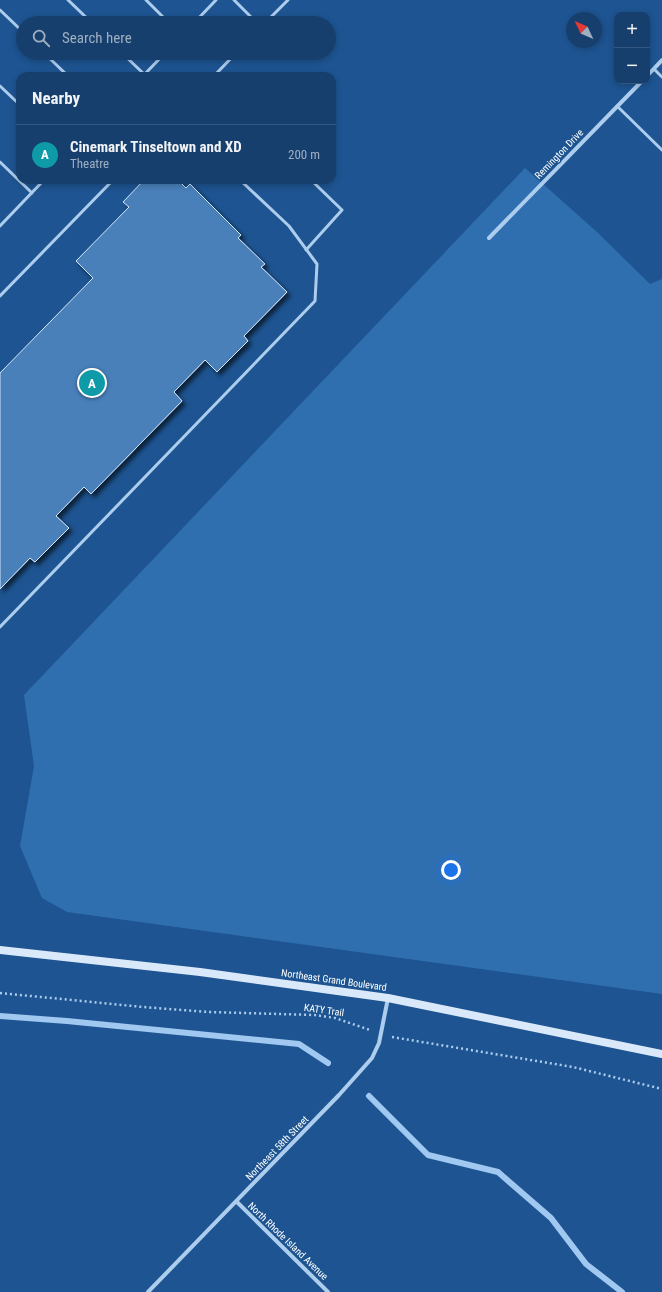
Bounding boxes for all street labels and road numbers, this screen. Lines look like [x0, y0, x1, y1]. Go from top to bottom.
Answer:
street label: Remington Drive [533, 127, 586, 181]
street label: Northeast Grand Boulevard [281, 967, 387, 993]
street label: KATY Trail [303, 1002, 345, 1018]
street label: Northeast 58th Street [244, 1114, 310, 1182]
street label: North Rhode Island Avenue [246, 1200, 330, 1282]

